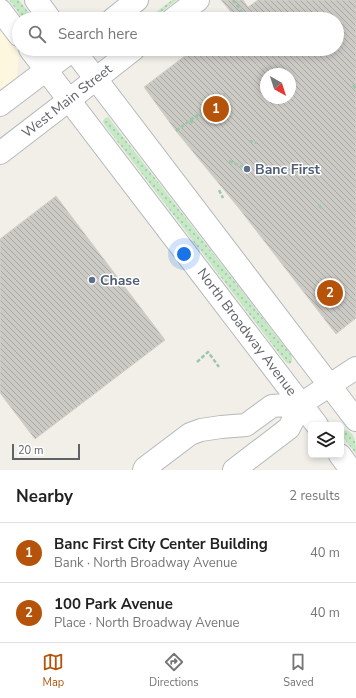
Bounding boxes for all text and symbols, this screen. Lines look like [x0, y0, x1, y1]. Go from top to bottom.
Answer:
search box [12, 12, 344, 56]
icon: search [26, 23, 48, 45]
text: Search here [58, 24, 138, 44]
street label: West Main Street [18, 60, 116, 142]
north arrow [260, 68, 296, 104]
pin: 1 [203, 94, 229, 124]
place label: Banc First [255, 160, 320, 179]
marker: Banc First [242, 164, 252, 174]
your location [174, 244, 194, 264]
street label: North Broadway Avenue [193, 264, 301, 400]
place label: Chase [100, 271, 140, 290]
marker: Chase [87, 275, 97, 285]
pin: 2 [317, 278, 343, 308]
map controls [308, 422, 344, 458]
button: layers [308, 422, 344, 458]
scale bar [12, 442, 80, 461]
text: 20 m [18, 443, 43, 458]
text: Nearby [16, 485, 73, 508]
text: 2 results [289, 487, 340, 505]
text: Banc First City Center Building [54, 534, 268, 554]
text: 1 [25, 544, 33, 562]
text: 40 m [310, 544, 340, 562]
text: Bank · North Broadway Avenue [54, 554, 237, 572]
text: 100 Park Avenue [54, 594, 173, 614]
text: 2 [25, 604, 33, 622]
text: 40 m [310, 604, 340, 622]
text: Place · North Broadway Avenue [54, 614, 240, 632]
tab: Map [42, 651, 64, 690]
tab: Directions [149, 651, 199, 690]
tab: Saved [283, 651, 314, 690]

